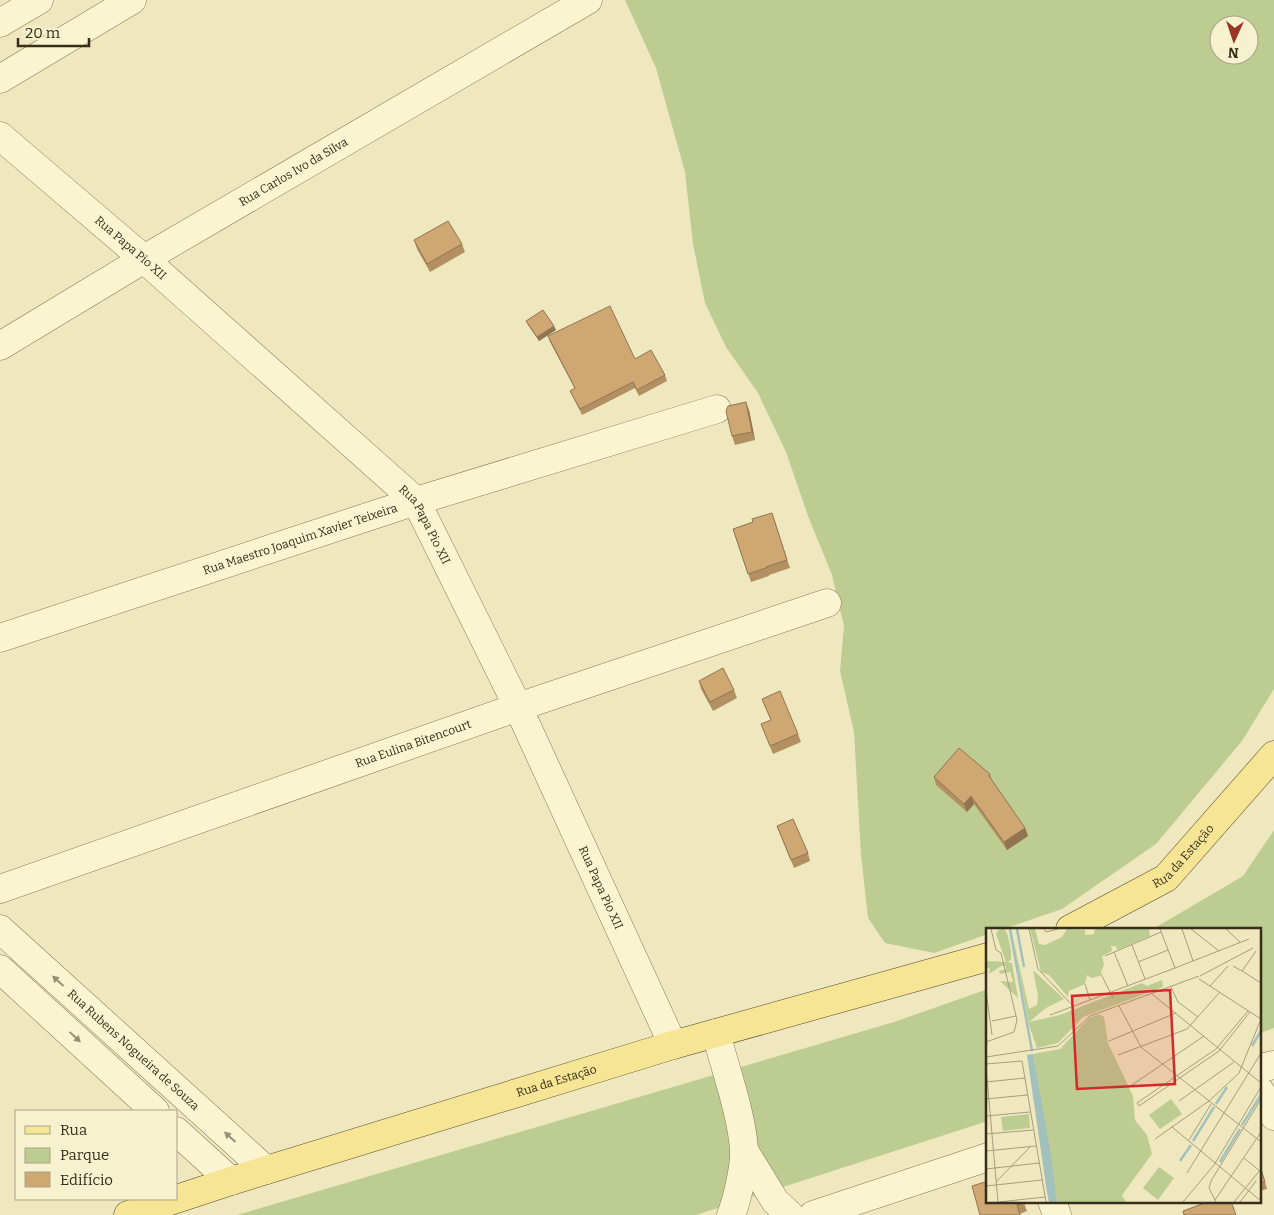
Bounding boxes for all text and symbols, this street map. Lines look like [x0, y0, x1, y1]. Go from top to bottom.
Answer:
scale bar [18, 15, 89, 47]
north arrow [1209, 15, 1259, 65]
text: 20 m [25, 24, 61, 42]
text: N [1227, 44, 1239, 61]
street label: Rua Carlos Ivo da Silva [236, 135, 350, 209]
street label: Rua Papa Pio XII [92, 213, 169, 283]
street label: Rua Papa Pio XII [396, 482, 453, 566]
street label: Rua Maestro Joaquim Xavier Teixeira [201, 500, 400, 578]
street label: Rua Eulina Bitencourt [353, 717, 474, 771]
street label: Rua da Estação [1150, 821, 1217, 891]
street label: Rua Papa Pio XII [576, 844, 626, 931]
inset map [986, 928, 1262, 1202]
one-way arrow [52, 975, 64, 987]
street label: Rua Rubens Nogueira de Souza [65, 987, 202, 1113]
one-way arrow [68, 1032, 81, 1043]
street label: Rua da Estação [515, 1062, 598, 1100]
legend [15, 1110, 178, 1200]
text: Rua [60, 1121, 87, 1139]
one-way arrow [225, 1131, 237, 1143]
text: Parque [60, 1146, 109, 1164]
text: Edifício [60, 1171, 113, 1189]

